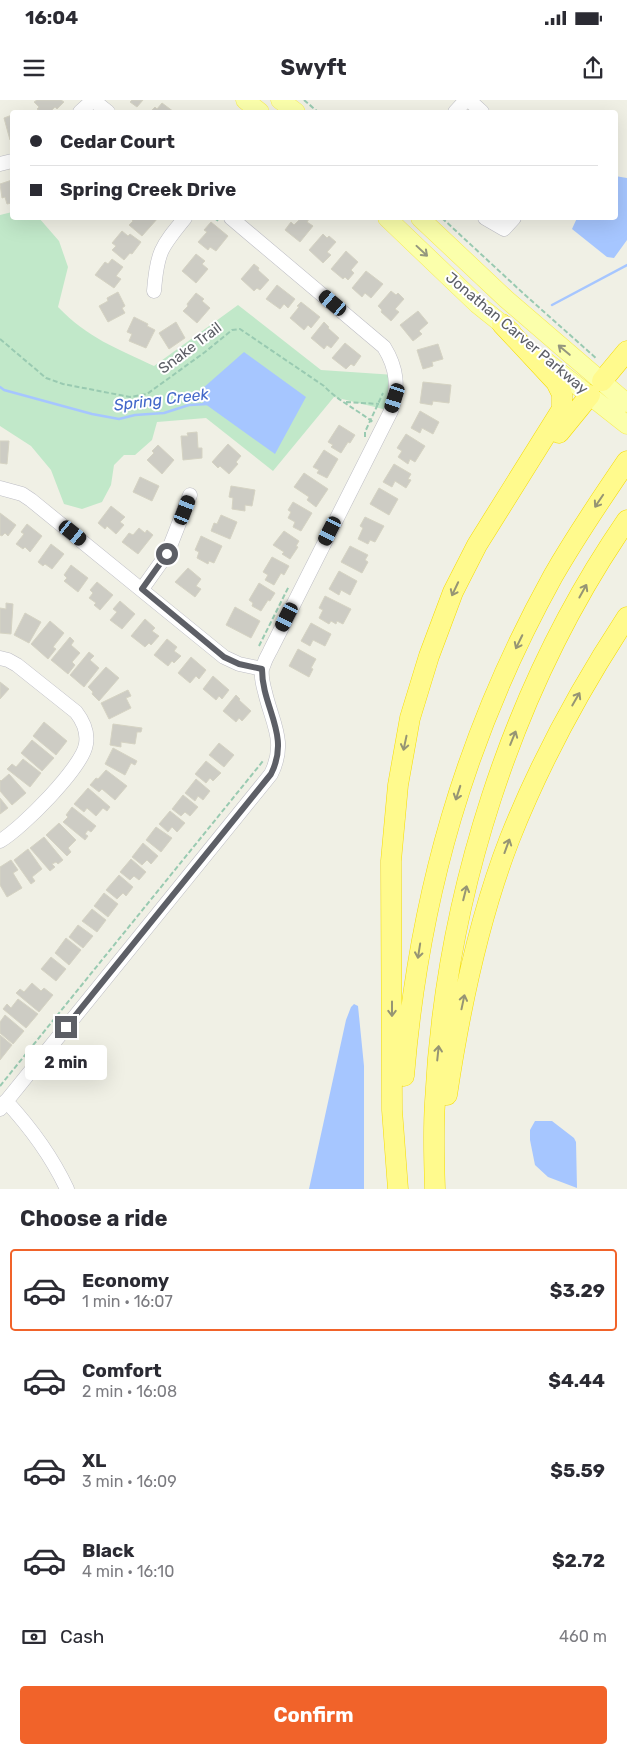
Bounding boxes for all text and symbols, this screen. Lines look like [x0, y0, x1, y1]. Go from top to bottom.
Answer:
text: 16:04 [25, 6, 78, 29]
icon: menu [20, 54, 48, 82]
text: Swyft [280, 54, 347, 81]
icon: share [579, 54, 607, 82]
text: Cedar Court [60, 130, 175, 153]
text: Spring Creek Drive [60, 178, 236, 201]
one-way arrow [416, 245, 429, 257]
street label: Jonathan Carver Parkway [442, 268, 592, 398]
car [316, 288, 349, 318]
street label: Snake Trail [155, 318, 225, 378]
one-way arrow [558, 344, 571, 355]
car [383, 381, 406, 415]
water label: Spring Creek [113, 384, 210, 415]
car [172, 493, 197, 527]
one-way arrow [594, 494, 604, 508]
car [316, 514, 343, 548]
car [56, 518, 89, 548]
route start [156, 543, 178, 565]
one-way arrow [450, 581, 460, 596]
one-way arrow [579, 585, 589, 599]
car [273, 600, 300, 634]
one-way arrow [514, 635, 524, 650]
one-way arrow [572, 692, 581, 707]
one-way arrow [509, 731, 519, 746]
one-way arrow [400, 734, 409, 750]
one-way arrow [453, 785, 463, 801]
one-way arrow [503, 839, 512, 854]
one-way arrow [460, 885, 470, 901]
one-way arrow [414, 942, 424, 958]
one-way arrow [459, 995, 468, 1011]
one-way arrow [387, 1001, 397, 1017]
route end [55, 1016, 77, 1038]
callout: 2 min [25, 1044, 107, 1080]
one-way arrow [434, 1045, 443, 1061]
text: 2 min [44, 1053, 88, 1072]
text: Choose a ride [20, 1205, 167, 1232]
icon: car [22, 1268, 67, 1313]
text: Economy [82, 1269, 169, 1292]
text: $3.29 [550, 1279, 605, 1302]
text: 1 min · 16:07 [82, 1292, 173, 1311]
icon: car [22, 1358, 67, 1403]
text: Comfort [82, 1359, 162, 1382]
text: $4.44 [548, 1369, 605, 1392]
text: 2 min · 16:08 [82, 1382, 177, 1401]
icon: car [22, 1448, 67, 1493]
text: XL [82, 1449, 106, 1472]
text: $5.59 [550, 1459, 605, 1482]
text: 3 min · 16:09 [82, 1472, 177, 1491]
icon: car [22, 1538, 67, 1583]
text: Black [82, 1539, 134, 1562]
text: $2.72 [552, 1549, 605, 1572]
text: 4 min · 16:10 [82, 1562, 174, 1581]
icon: cash [20, 1623, 48, 1651]
text: Cash [60, 1625, 104, 1648]
text: 460 m [559, 1627, 607, 1646]
button: Confirm [20, 1686, 607, 1744]

